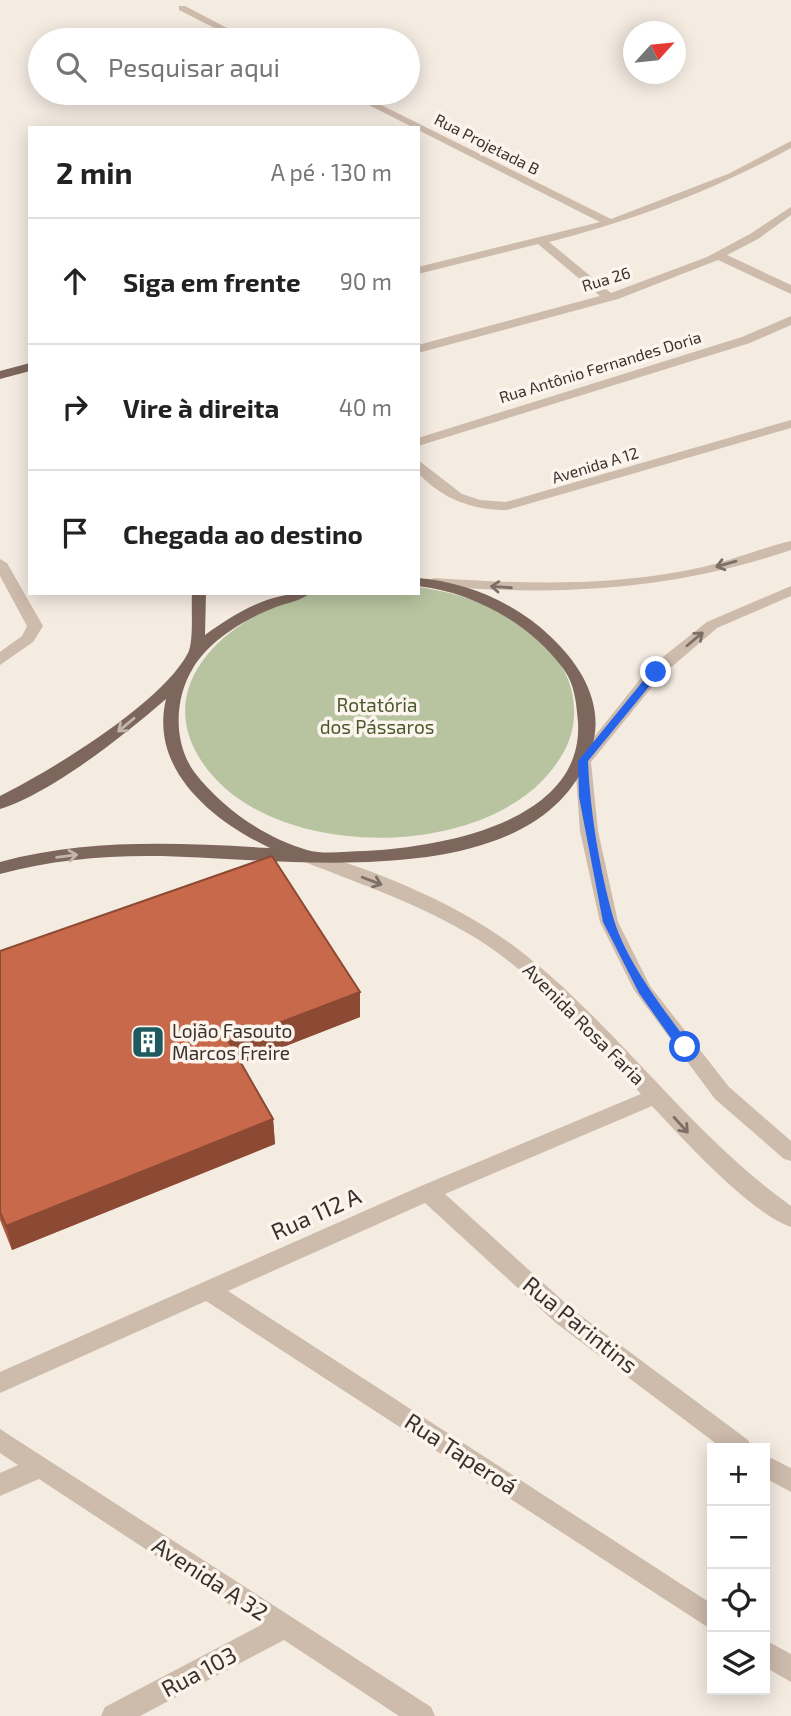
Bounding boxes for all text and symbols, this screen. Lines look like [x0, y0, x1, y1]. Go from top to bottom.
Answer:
north arrow [623, 21, 686, 84]
search box [28, 28, 420, 105]
icon: search [52, 48, 90, 86]
text: Pesquisar aqui [108, 51, 280, 82]
street label: Rua Projetada B [431, 109, 543, 179]
text: 2 min [56, 154, 133, 190]
text: A pé · 130 m [271, 158, 392, 186]
icon: ahead [56, 262, 94, 300]
street label: Rua 26 [579, 262, 632, 295]
text: Siga em frente [123, 266, 301, 297]
text: 90 m [340, 267, 392, 295]
street label: Rua Antônio Fernandes Doria [496, 327, 703, 406]
icon: right [56, 388, 94, 426]
text: Vire à direita [123, 392, 279, 423]
text: 40 m [339, 393, 392, 421]
street label: Avenida A 12 [549, 442, 640, 487]
icon: arrive [56, 514, 94, 552]
text: Chegada ao destino [123, 518, 363, 549]
one-way arrow [715, 559, 737, 572]
one-way arrow [489, 581, 512, 594]
one-way arrow [686, 631, 704, 647]
route end [640, 656, 671, 687]
park label: Rotatória dos Pássaros [320, 693, 434, 738]
one-way arrow [117, 717, 135, 733]
one-way arrow [55, 849, 78, 862]
one-way arrow [361, 876, 383, 888]
street label: Avenida Rosa Faria [519, 958, 650, 1089]
place label: Lojão Fasouto Marcos Freire [172, 1019, 292, 1064]
building icon: Lojão Fasouto Marcos Freire [129, 1023, 167, 1061]
route start [669, 1031, 700, 1062]
one-way arrow [673, 1116, 690, 1133]
street label: Rua 112 A [266, 1181, 365, 1245]
street label: Rua Parintins [518, 1270, 643, 1379]
street label: Rua Taperoá [400, 1406, 523, 1500]
map controls [707, 1443, 770, 1695]
button: + [707, 1443, 770, 1506]
button: − [707, 1506, 770, 1569]
street label: Avenida A 32 [147, 1530, 274, 1626]
button: locate [707, 1569, 770, 1632]
button: layers [707, 1632, 770, 1695]
street label: Rua 103 [156, 1640, 241, 1702]

